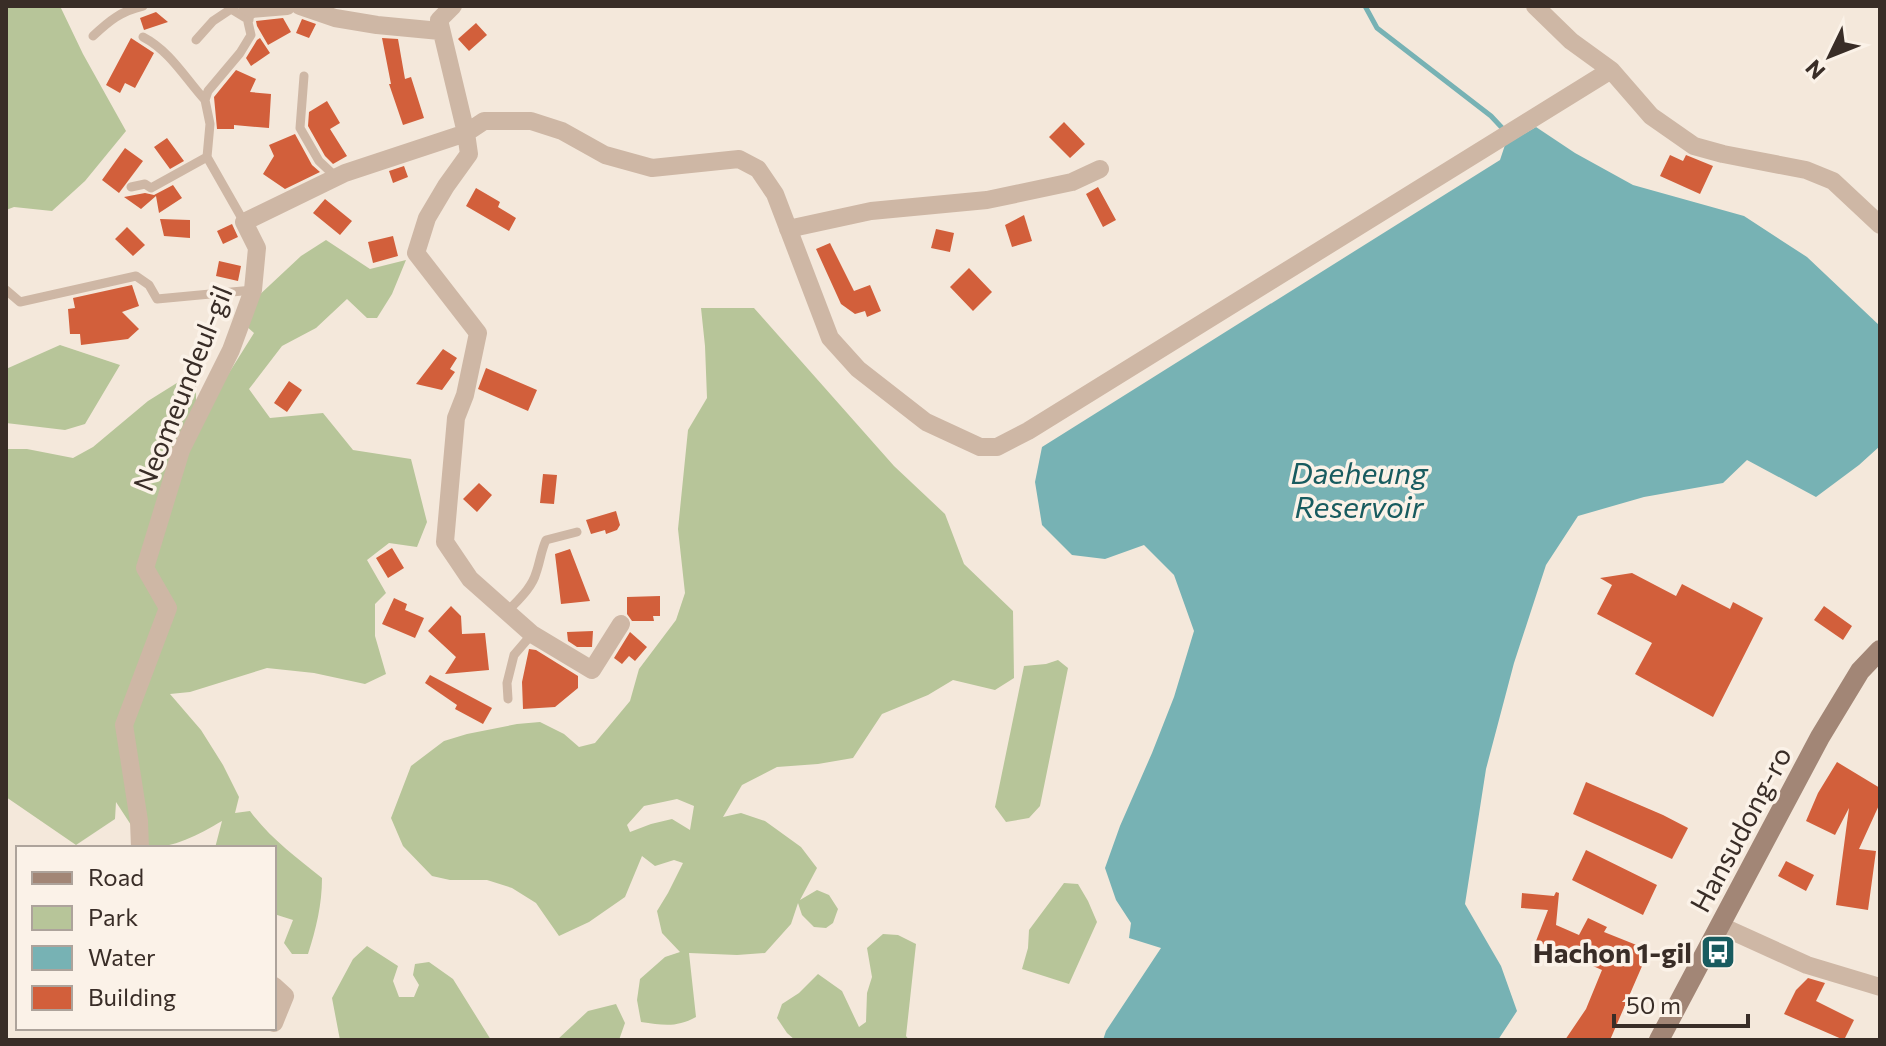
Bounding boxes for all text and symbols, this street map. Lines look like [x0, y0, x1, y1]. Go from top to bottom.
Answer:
north arrow [1790, 16, 1870, 96]
text: N [1800, 55, 1831, 85]
street label: Neomeundeul-gil [125, 280, 239, 496]
water label: Daeheung Reservoir [1291, 453, 1429, 524]
street label: Hansudong-ro [1682, 740, 1798, 918]
legend [16, 846, 276, 1030]
text: Road [88, 862, 144, 891]
text: Park [88, 902, 138, 931]
bus stop icon: Hachon 1-gil [1699, 933, 1737, 971]
place label: Hachon 1-gil [1533, 935, 1692, 969]
text: Water [88, 942, 156, 971]
scale bar [1614, 978, 1748, 1028]
text: Building [88, 982, 176, 1011]
text: 50 m [1626, 990, 1681, 1019]

